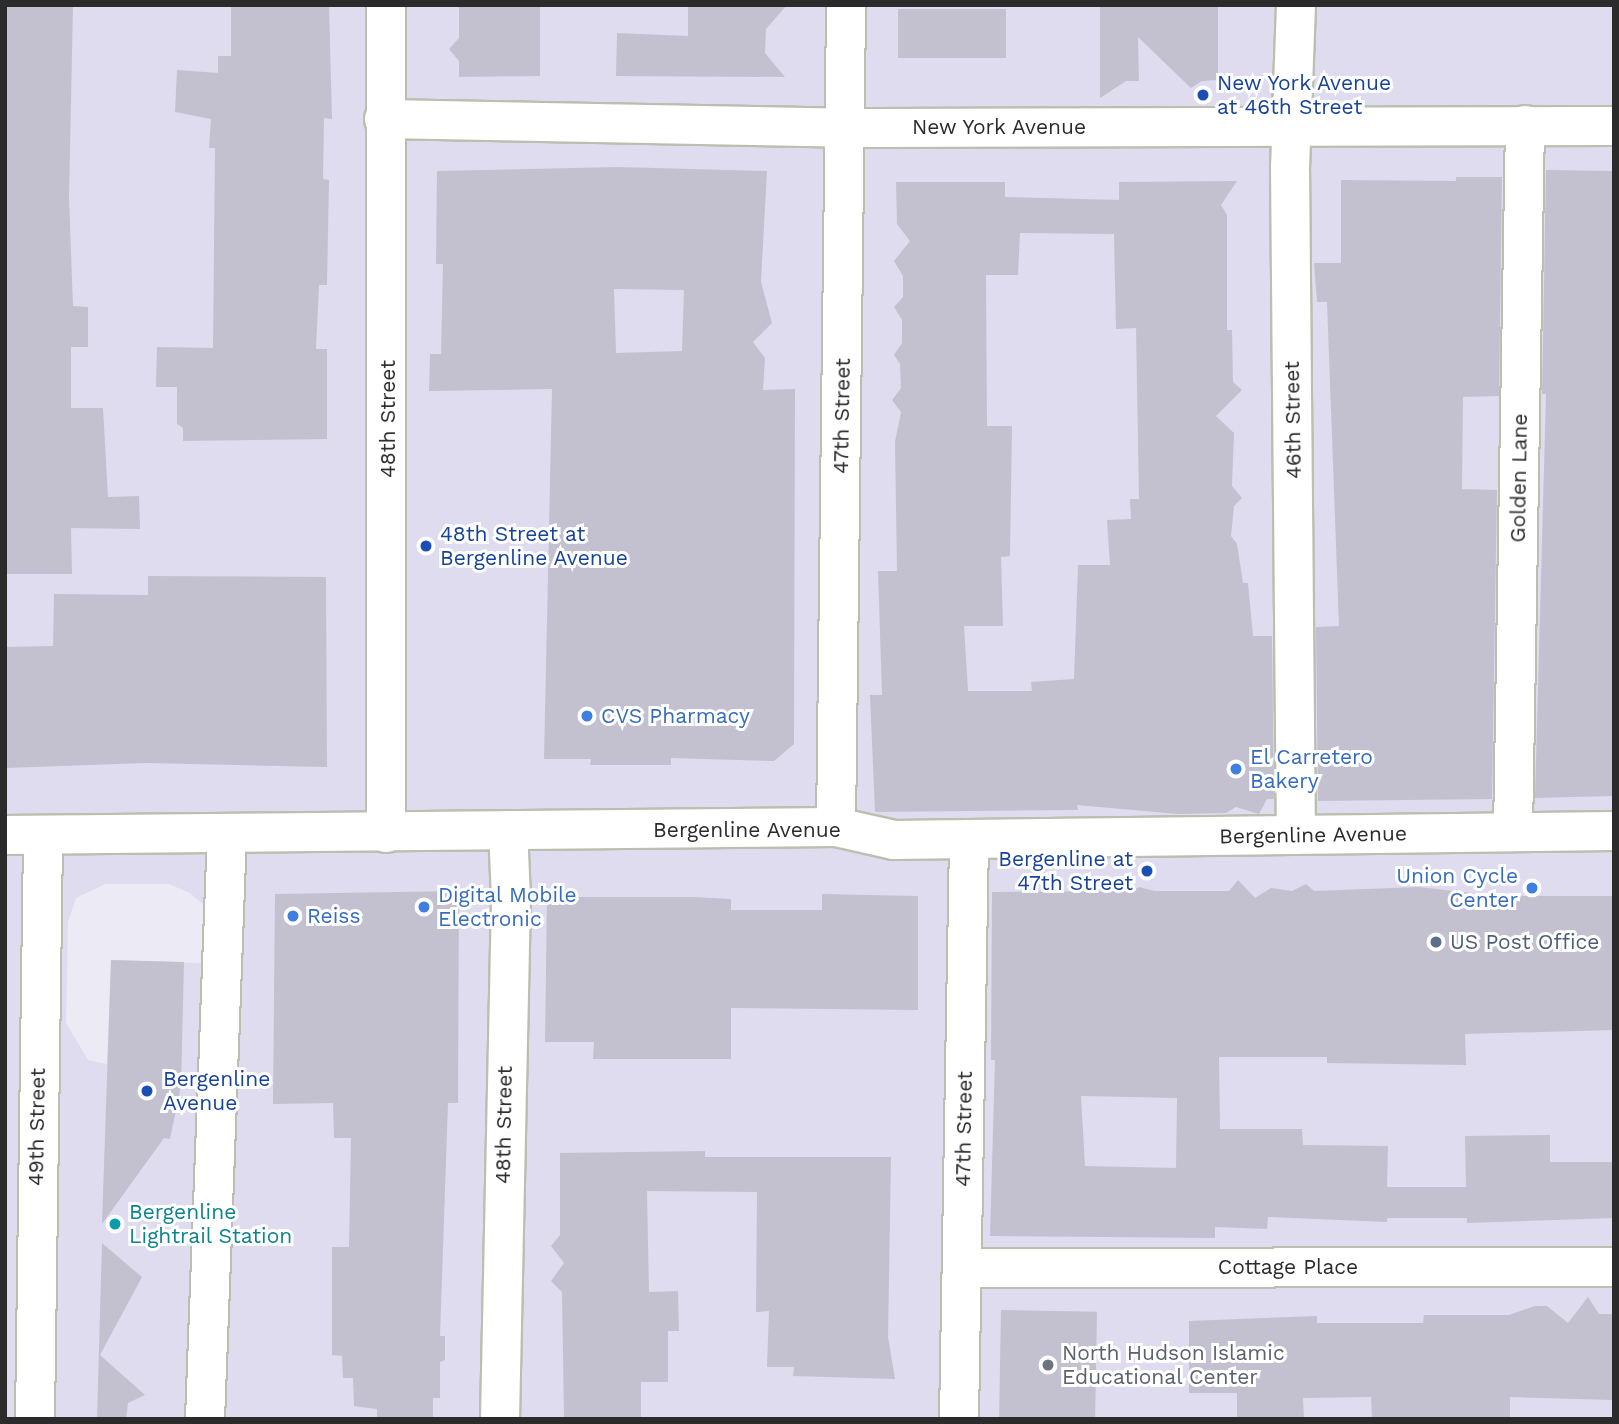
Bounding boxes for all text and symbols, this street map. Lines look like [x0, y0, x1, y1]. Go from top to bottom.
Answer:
place label: New York Avenue at 46th Street [1217, 70, 1394, 120]
marker: New York Avenue at 46th Street [1195, 87, 1211, 103]
street label: New York Avenue [911, 114, 1087, 140]
street label: 47th Street [828, 358, 856, 474]
street label: 48th Street [375, 360, 401, 478]
street label: 46th Street [1279, 361, 1307, 479]
street label: Golden Lane [1505, 413, 1533, 543]
place label: 48th Street at Bergenline Avenue [440, 521, 629, 571]
marker: 48th Street at Bergenline Avenue [418, 538, 434, 554]
place label: CVS Pharmacy [601, 703, 750, 729]
marker: CVS Pharmacy [579, 708, 595, 724]
place label: El Carretero Bakery [1250, 744, 1374, 794]
marker: El Carretero Bakery [1228, 761, 1244, 777]
street label: Bergenline Avenue [653, 817, 841, 843]
street label: Bergenline Avenue [1218, 821, 1408, 849]
place label: Bergenline at 47th Street [998, 846, 1133, 896]
marker: Bergenline at 47th Street [1139, 863, 1155, 879]
place label: Union Cycle Center [1396, 863, 1518, 913]
marker: Union Cycle Center [1524, 880, 1540, 896]
place label: Digital Mobile Electronic [438, 882, 577, 932]
marker: Digital Mobile Electronic [416, 899, 432, 915]
place label: Reiss [307, 903, 360, 929]
marker: Reiss [285, 908, 301, 924]
place label: US Post Office [1450, 929, 1599, 955]
marker: US Post Office [1428, 934, 1444, 950]
place label: Bergenline Avenue [163, 1066, 270, 1116]
street label: 48th Street [490, 1066, 518, 1184]
street label: 49th Street [23, 1068, 51, 1186]
street label: 47th Street [950, 1071, 978, 1187]
marker: Bergenline Avenue [137, 1081, 157, 1101]
place label: Bergenline Lightrail Station [129, 1199, 293, 1249]
marker: Bergenline Lightrail Station [107, 1216, 123, 1232]
street label: Cottage Place [1218, 1254, 1358, 1280]
place label: North Hudson Islamic Educational Center [1062, 1340, 1285, 1390]
marker: North Hudson Islamic Educational Center [1040, 1357, 1056, 1373]

